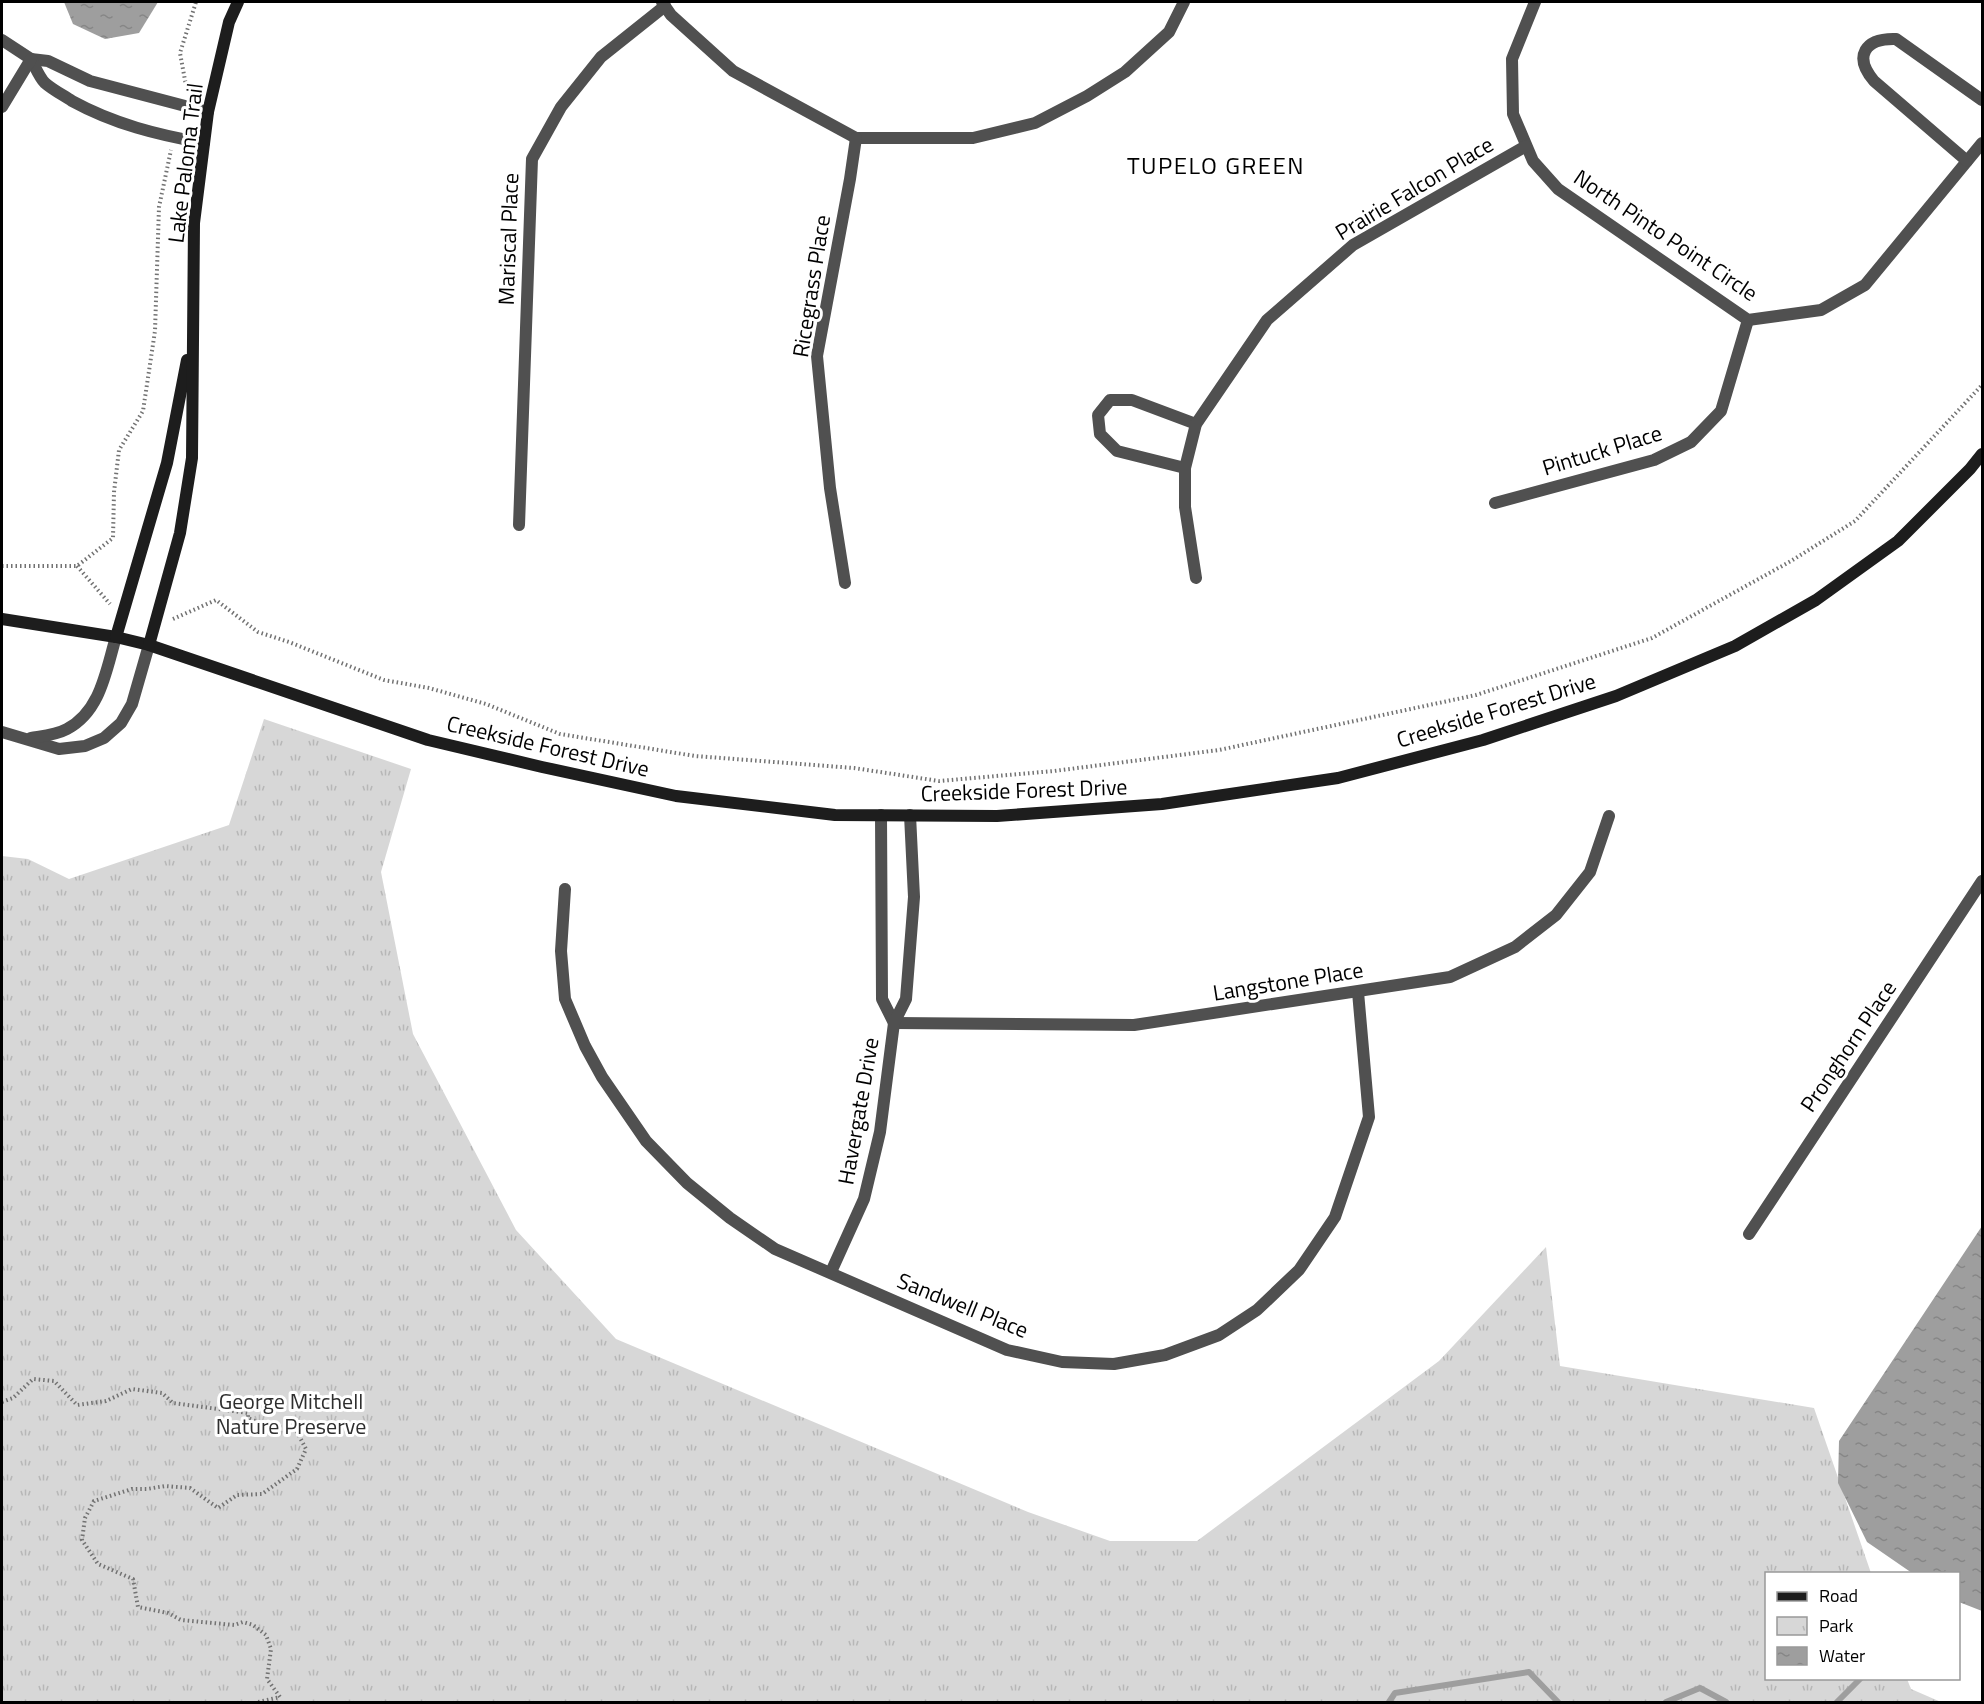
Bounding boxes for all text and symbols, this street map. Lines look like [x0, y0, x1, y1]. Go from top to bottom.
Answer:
street label: Lake Paloma Trail [158, 81, 212, 245]
street label: Prairie Falcon Place [1328, 127, 1500, 249]
district label: TUPELO GREEN [1127, 147, 1305, 183]
street label: North Pinto Point Circle [1567, 161, 1765, 309]
street label: Mariscal Place [489, 172, 527, 306]
street label: Ricegrass Place [783, 212, 839, 360]
street label: Pintuck Place [1538, 416, 1666, 484]
street label: Creekside Forest Drive [1392, 664, 1600, 756]
street label: Creekside Forest Drive [443, 706, 653, 786]
street label: Creekside Forest Drive [920, 769, 1128, 811]
street label: Langstone Place [1210, 952, 1366, 1010]
street label: Pronghorn Place [1791, 973, 1905, 1119]
street label: Havergate Drive [828, 1035, 888, 1187]
street label: Sandwell Place [892, 1263, 1034, 1347]
park label: George Mitchell Nature Preserve [216, 1384, 366, 1443]
legend [1765, 1572, 1960, 1680]
text: Road [1819, 1582, 1858, 1609]
text: Park [1819, 1612, 1854, 1639]
text: Water [1819, 1642, 1865, 1669]

